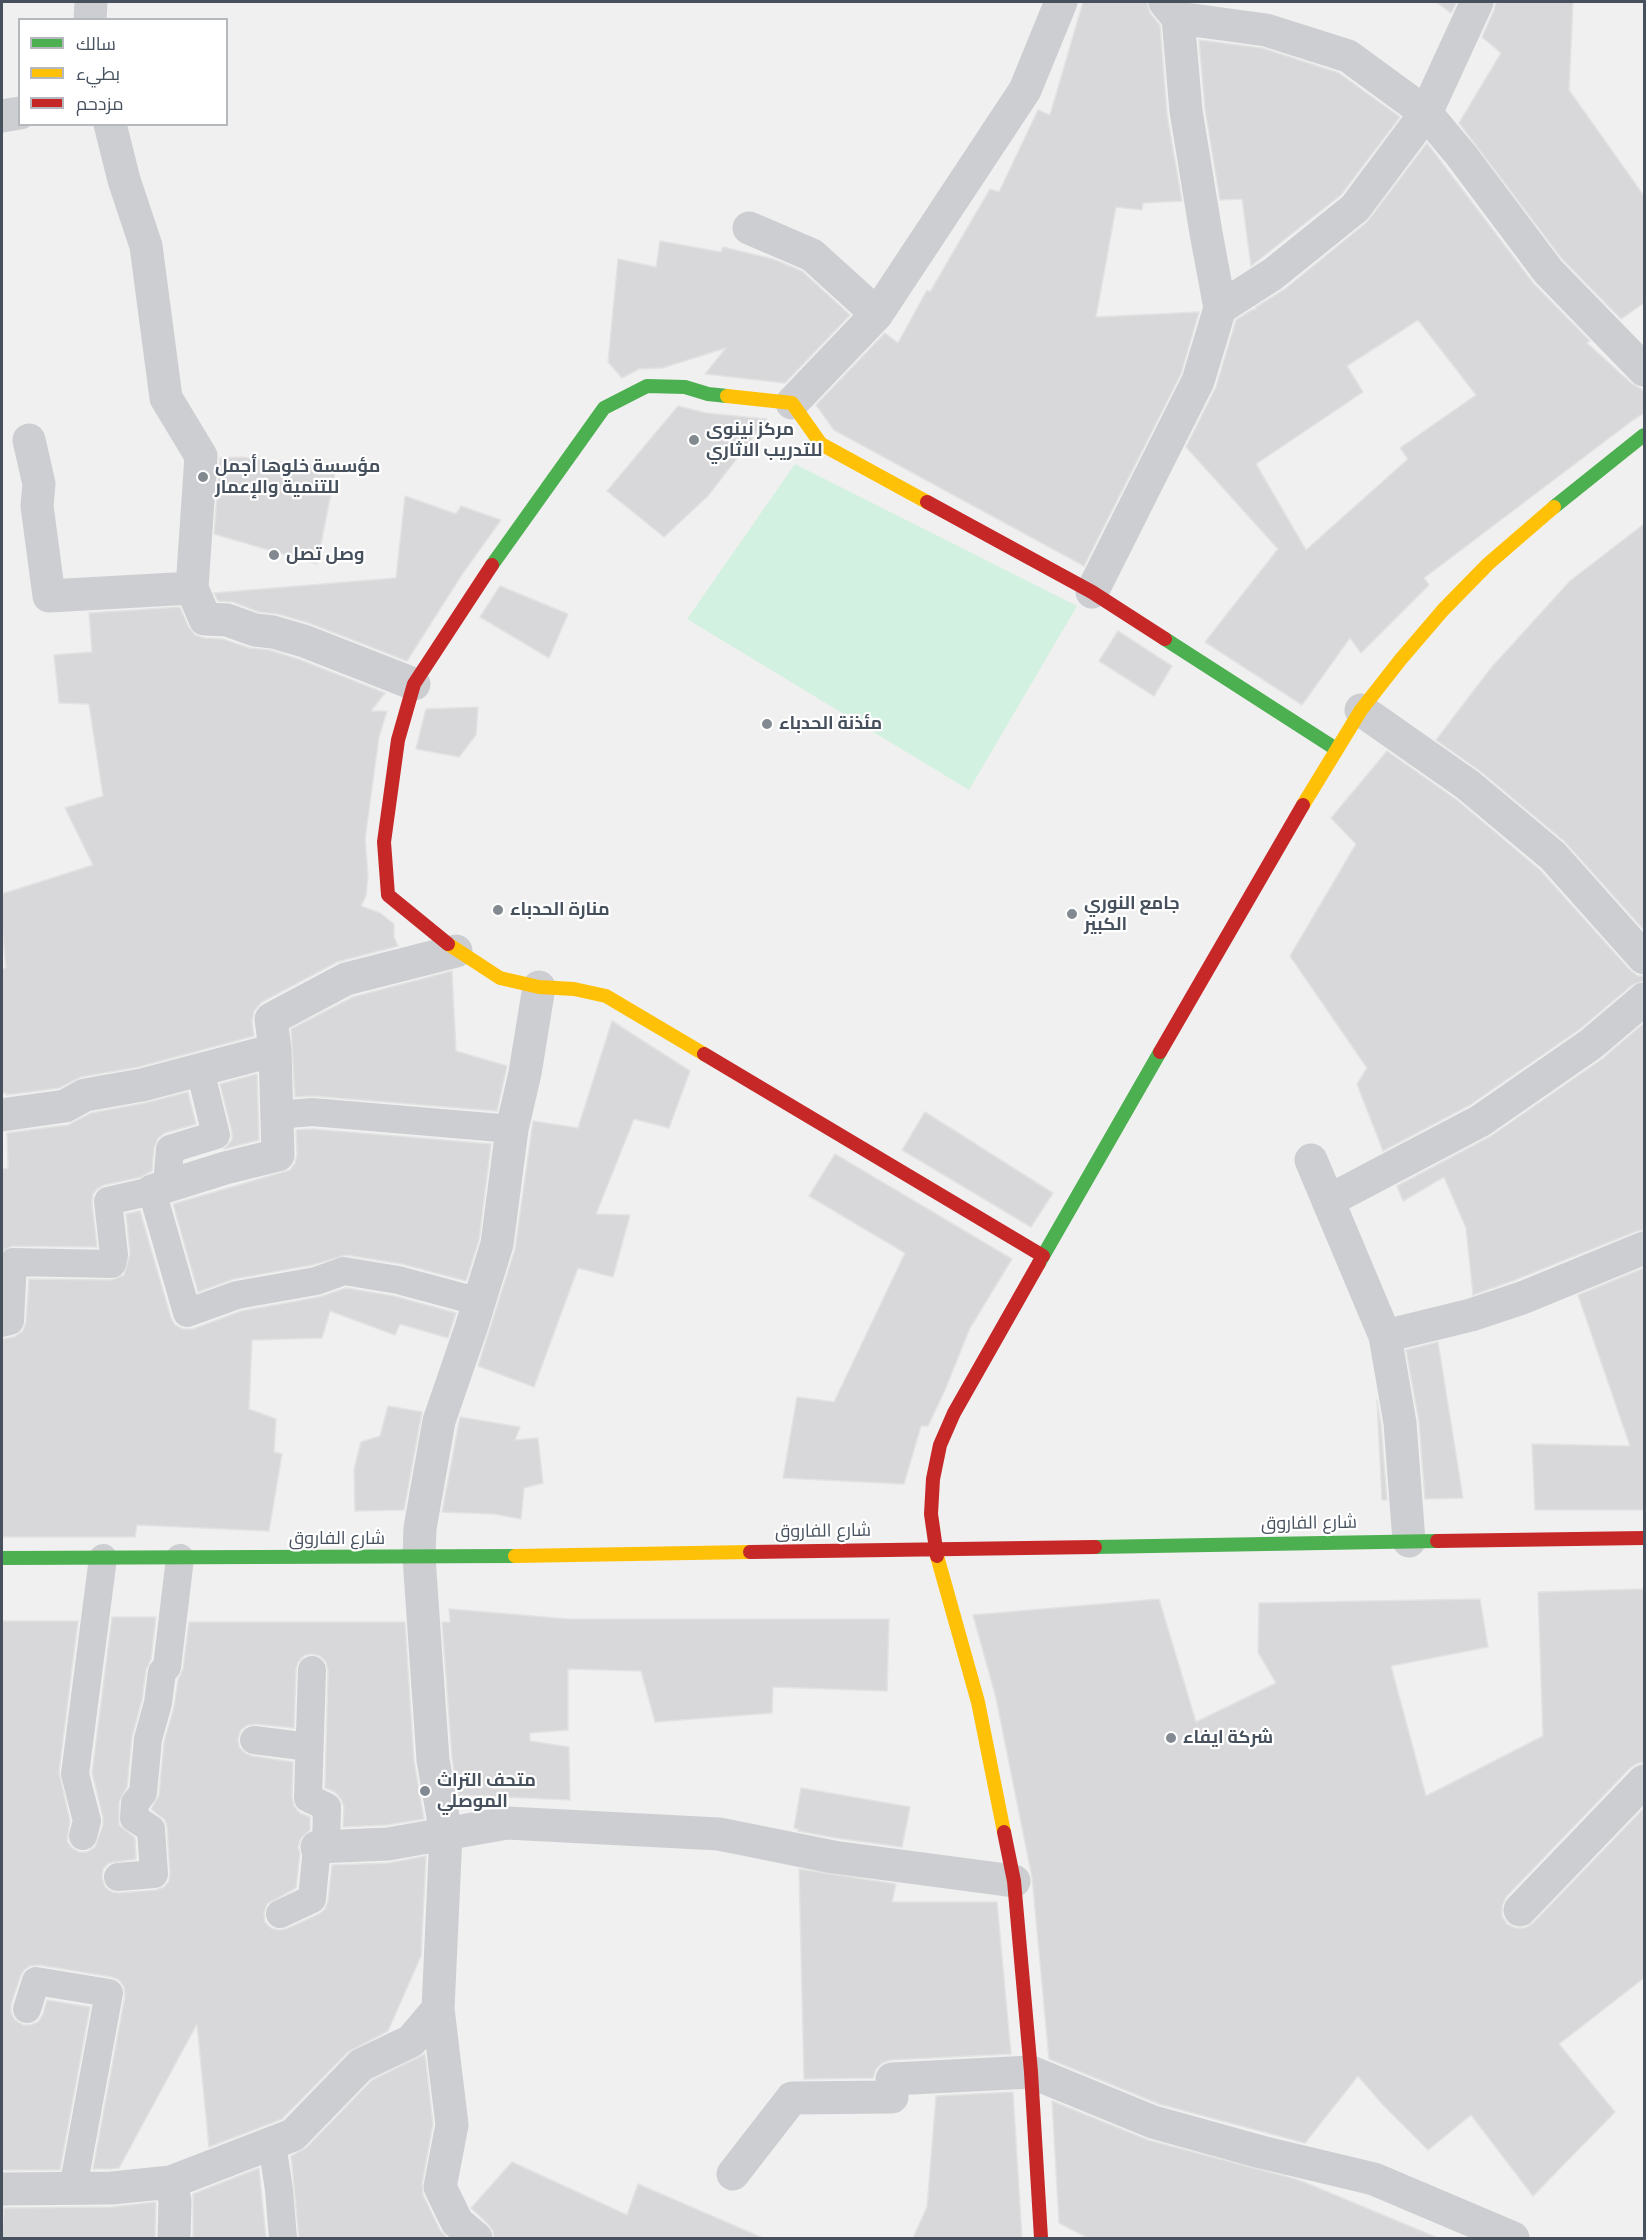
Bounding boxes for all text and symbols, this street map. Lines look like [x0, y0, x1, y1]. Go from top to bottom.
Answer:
legend [18, 18, 228, 126]
text: سالك [76, 31, 116, 56]
text: بطيء [76, 61, 120, 86]
text: مزدحم [76, 91, 124, 116]
place label: مركز نينوى للتدريب الاثاري [706, 419, 822, 462]
marker: مركز نينوى للتدريب الاثاري [687, 433, 701, 447]
place label: مؤسسة خلوها أجمل للتنمية والإعمار [215, 456, 380, 498]
marker: مؤسسة خلوها أجمل للتنمية والإعمار [196, 470, 210, 484]
place label: وصل تصل [286, 544, 364, 566]
marker: وصل تصل [267, 548, 281, 562]
place label: مئذنة الحدباء [779, 713, 882, 735]
marker: مئذنة الحدباء [760, 717, 774, 731]
place label: جامع النوري الكبير [1084, 893, 1180, 936]
place label: منارة الحدباء [510, 899, 610, 921]
marker: منارة الحدباء [491, 903, 505, 917]
marker: جامع النوري الكبير [1065, 907, 1079, 921]
street label: شارع الفاروق [1261, 1512, 1357, 1536]
street label: شارع الفاروق [775, 1520, 871, 1544]
street label: شارع الفاروق [289, 1528, 385, 1550]
place label: شركة ايفاء [1183, 1727, 1273, 1749]
marker: شركة ايفاء [1164, 1731, 1178, 1745]
place label: متحف التراث الموصلي [437, 1770, 536, 1812]
marker: متحف التراث الموصلي [418, 1784, 432, 1798]

